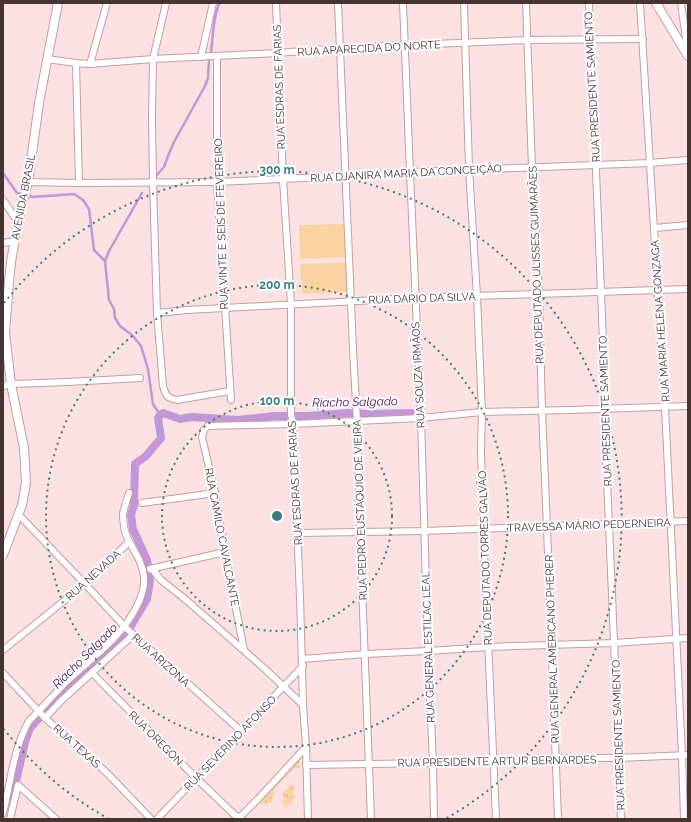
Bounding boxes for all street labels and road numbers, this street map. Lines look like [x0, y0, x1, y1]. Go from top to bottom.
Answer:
street label: RUA PRESIDENTE SAMIENTO [582, 11, 603, 163]
street label: RUA ESDRAS DE FARIAS [271, 24, 288, 150]
street label: RUA APARECIDA DO NORTE [297, 38, 441, 59]
street label: RUA VINTE E SEIS DE FEVEREIRO [212, 138, 231, 310]
street label: AVENIDA BRASIL [9, 152, 38, 241]
street label: RUA DJANIRA MARIA DA CONCEIÇÃO [310, 161, 502, 185]
street label: RUA DEPUTADO ULISSES GUIMARÃES [526, 166, 546, 364]
street label: RUA MARIA HELENA GONZAGA [648, 239, 673, 402]
street label: RUA DÁRIO DA SILVA [368, 289, 477, 307]
street label: RUA SOUZA IRMÃOS [408, 321, 428, 429]
street label: RUA PRESIDENTE SAMIENTO [596, 335, 615, 486]
street label: RUA PEDRO EUSTÁQUIO DE VIEIRA [350, 419, 370, 601]
street label: RUA ESDRAS DE FARIAS [286, 420, 305, 546]
street label: RUA CAMILO CAVALCANTE [202, 467, 241, 608]
street label: RUA DEPUTADO TORRES GALVÃO [475, 470, 495, 646]
street label: TRAVESSA MÁRIO PEDERNEIRA [507, 515, 672, 535]
street label: RUA NEVADA [63, 547, 124, 603]
street label: RUA GENERAL AMERICANO PHERER [543, 554, 562, 744]
street label: RUA GENERAL ESTILAC LEAL [419, 570, 438, 723]
street label: RUA ARIZONA [129, 631, 193, 690]
street label: RUA PRESIDENTE SAMIENTO [609, 659, 628, 810]
street label: RUA SEVERINO AFONSO [182, 693, 279, 794]
street label: RUA OREGON [126, 708, 186, 768]
street label: RUA TEXAS [50, 722, 103, 771]
street label: RUA PRESIDENTE ARTUR BERNARDES [397, 753, 597, 770]

